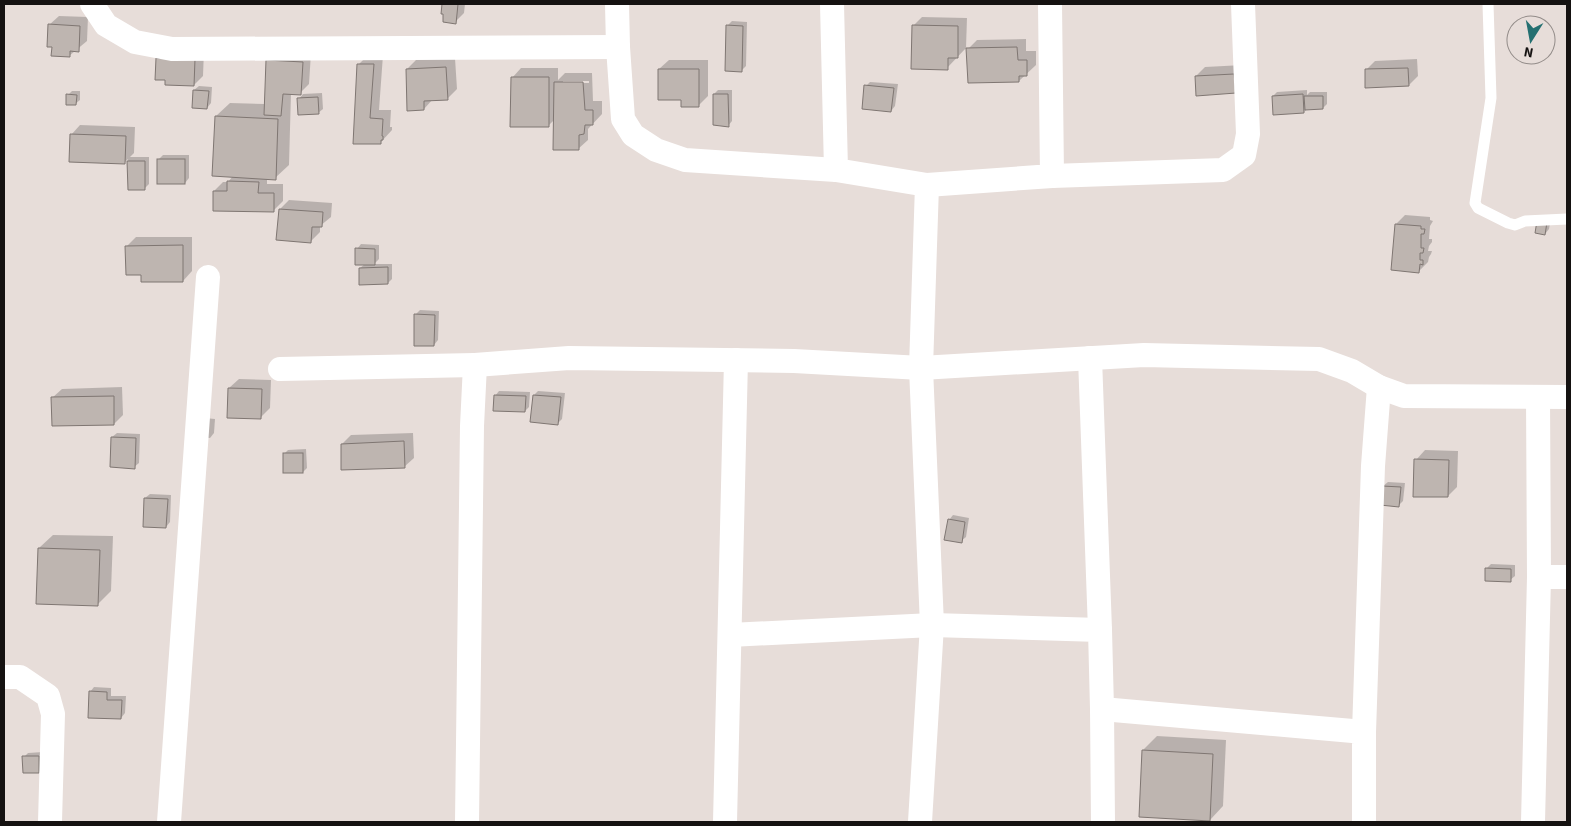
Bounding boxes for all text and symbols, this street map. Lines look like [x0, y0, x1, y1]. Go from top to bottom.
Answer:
north arrow [1506, 15, 1556, 65]
text: N [1522, 41, 1535, 62]

